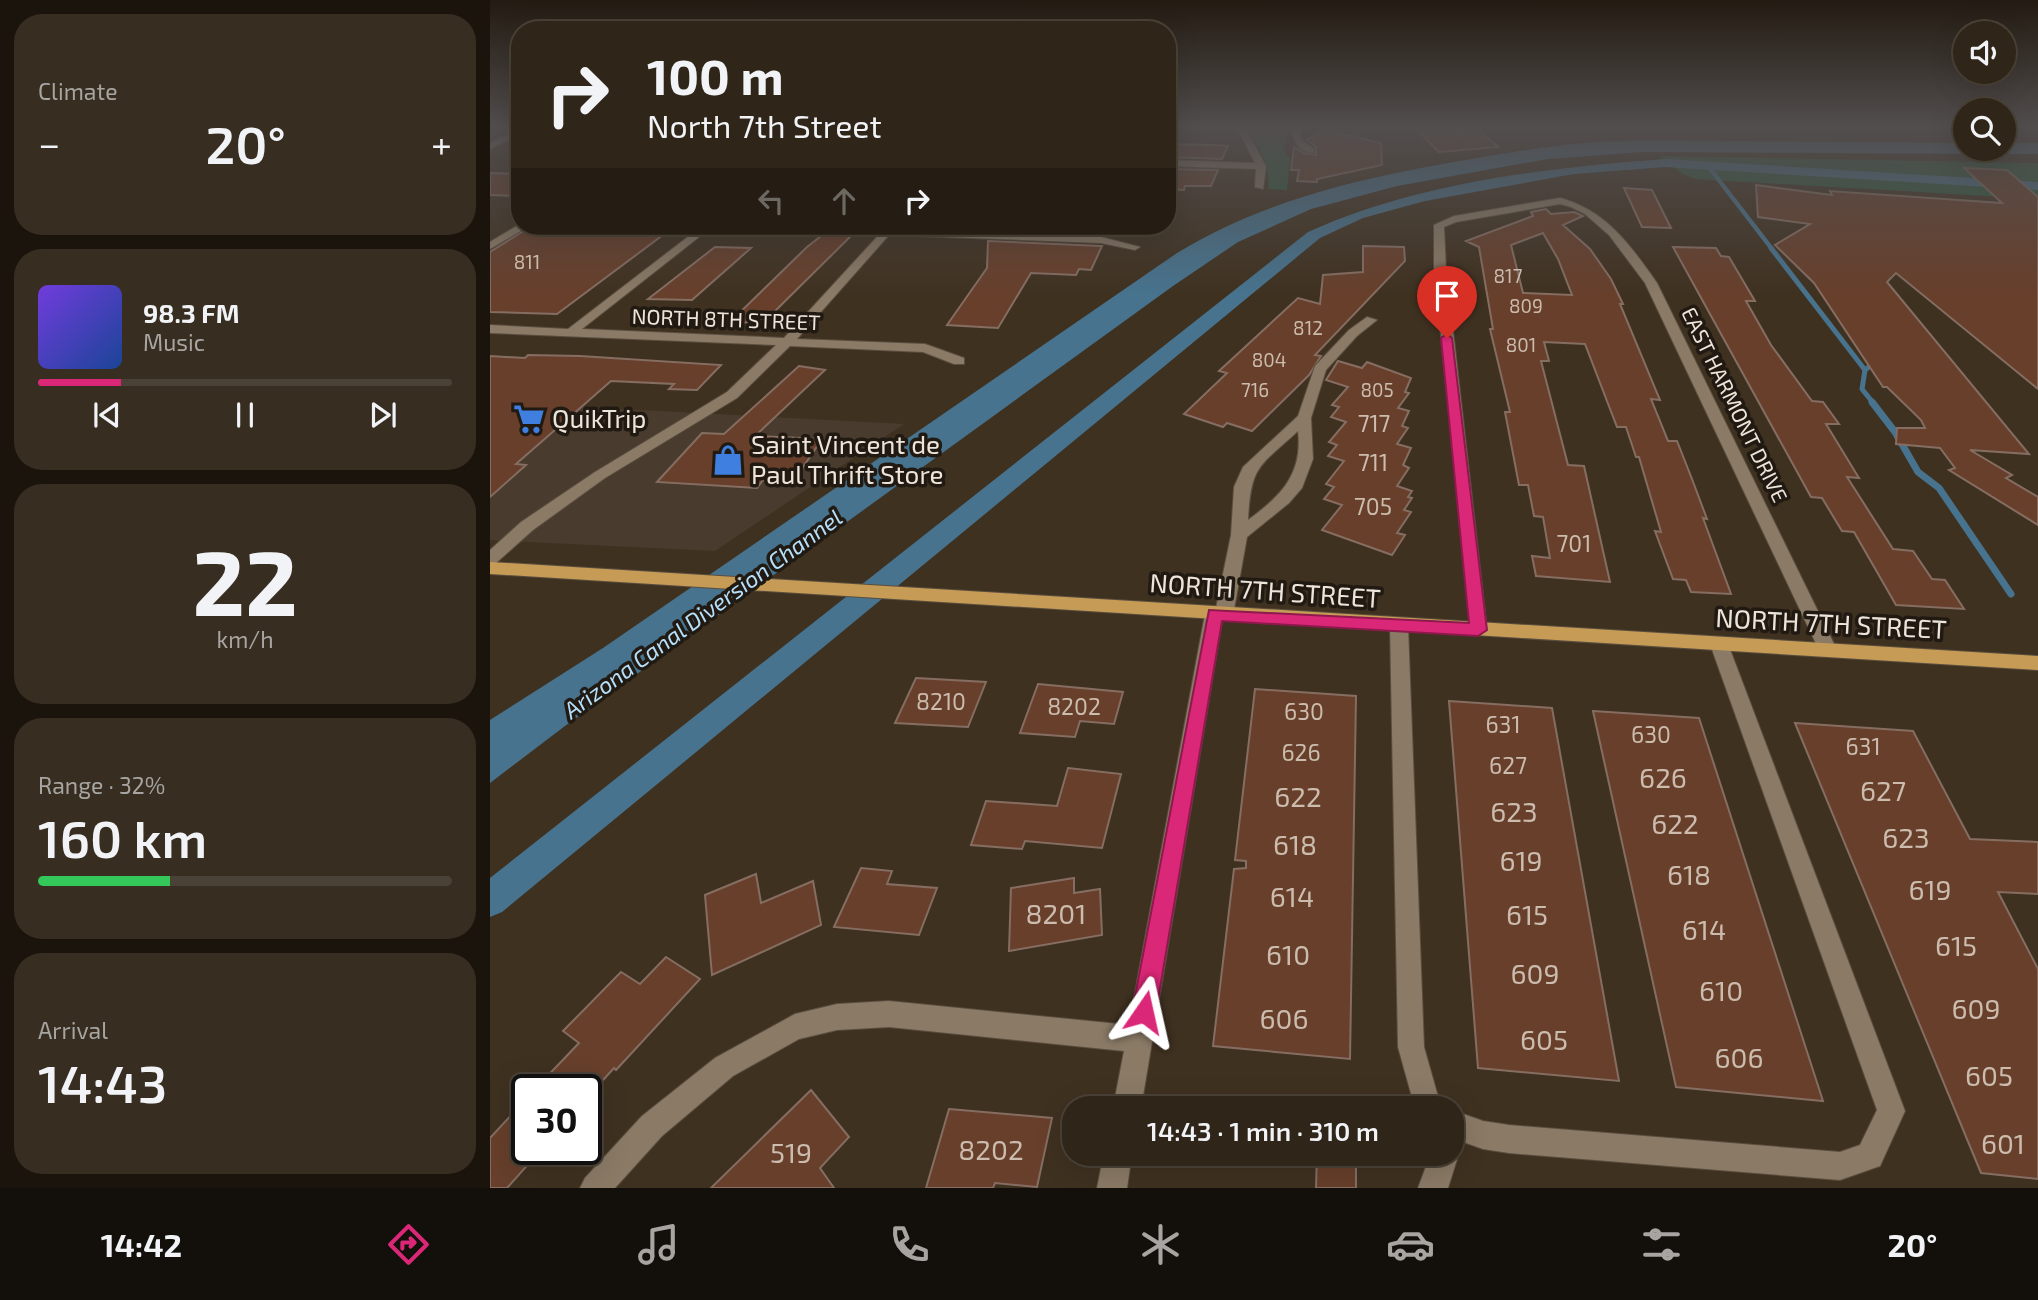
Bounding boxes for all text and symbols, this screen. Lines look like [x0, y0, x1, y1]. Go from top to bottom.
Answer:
map controls [1953, 21, 2016, 161]
button: sound [1953, 21, 2016, 84]
text: 100 m [647, 46, 784, 105]
icon: right [532, 49, 623, 140]
text: Climate [38, 77, 118, 105]
button: search [1953, 98, 2016, 161]
text: North 7th Street [647, 106, 882, 144]
text: 20° [205, 112, 286, 174]
text: − [38, 120, 60, 166]
text: + [431, 120, 452, 166]
icon: left [752, 182, 790, 220]
icon: ahead [825, 182, 863, 220]
icon: right [898, 182, 936, 220]
house number: 811 [514, 250, 540, 273]
house number: 817 [1494, 264, 1523, 287]
pin [1417, 266, 1477, 338]
icon: arrive [1428, 277, 1466, 315]
house number: 809 [1509, 294, 1543, 317]
text: 98.3 FM [143, 297, 240, 328]
street label: NORTH 8TH STREET [631, 303, 821, 334]
street label: EAST HARMONT DRIVE [1677, 303, 1793, 506]
house number: 812 [1293, 316, 1323, 339]
text: Music [143, 328, 205, 356]
house number: 801 [1506, 333, 1536, 356]
house number: 804 [1252, 348, 1286, 371]
house number: 716 [1241, 378, 1269, 401]
house number: 805 [1360, 378, 1394, 401]
icon: previous [88, 396, 126, 434]
icon: pause [226, 396, 264, 434]
icon: next [364, 396, 402, 434]
supermarket icon: QuikTrip [512, 402, 546, 436]
place label: QuikTrip [552, 402, 646, 433]
house number: 717 [1358, 409, 1391, 437]
place label: Saint Vincent de Paul Thrift Store [751, 428, 943, 489]
shop icon: Saint Vincent de Paul Thrift Store [711, 443, 745, 477]
house number: 711 [1358, 448, 1388, 476]
house number: 705 [1354, 492, 1392, 520]
water label: Arizona Canal Diversion Channel [557, 503, 847, 724]
text: 22 [192, 525, 298, 634]
house number: 701 [1557, 529, 1591, 557]
street label: NORTH 7TH STREET [1149, 566, 1382, 613]
street label: NORTH 7TH STREET [1715, 601, 1947, 644]
text: km/h [216, 625, 274, 653]
house number: 8210 [916, 687, 966, 715]
house number: 8202 [1047, 692, 1101, 720]
house number: 630 [1284, 697, 1324, 725]
house number: 631 [1485, 710, 1521, 738]
house number: 630 [1631, 720, 1671, 748]
house number: 631 [1845, 732, 1881, 760]
house number: 626 [1281, 738, 1321, 766]
house number: 627 [1489, 751, 1527, 779]
house number: 626 [1639, 760, 1687, 794]
text: Range · 32% [38, 771, 165, 799]
house number: 627 [1860, 773, 1906, 807]
house number: 622 [1274, 779, 1322, 813]
house number: 623 [1490, 794, 1538, 828]
text: 160 km [38, 806, 207, 868]
house number: 622 [1651, 806, 1699, 840]
house number: 623 [1882, 820, 1930, 854]
house number: 618 [1273, 827, 1317, 861]
house number: 619 [1499, 843, 1543, 877]
house number: 618 [1667, 857, 1711, 891]
house number: 619 [1908, 872, 1952, 906]
house number: 614 [1270, 879, 1314, 913]
house number: 8201 [1026, 896, 1086, 930]
house number: 615 [1506, 897, 1548, 931]
house number: 614 [1682, 912, 1726, 946]
house number: 615 [1935, 928, 1977, 962]
house number: 610 [1266, 937, 1310, 971]
house number: 609 [1511, 956, 1559, 990]
house number: 610 [1699, 973, 1743, 1007]
position arrow [1107, 975, 1181, 1049]
house number: 609 [1952, 991, 2000, 1025]
house number: 606 [1260, 1001, 1308, 1035]
text: Arrival [38, 1016, 108, 1044]
house number: 605 [1520, 1022, 1568, 1056]
house number: 606 [1715, 1040, 1763, 1074]
text: 14:43 [38, 1051, 167, 1113]
house number: 605 [1965, 1058, 2013, 1092]
speed limit sign: 30 [511, 1074, 602, 1165]
text: 14:43 · 1 min · 310 m [1147, 1115, 1379, 1146]
house number: 601 [1981, 1126, 2025, 1160]
house number: 8202 [958, 1132, 1024, 1166]
house number: 519 [770, 1135, 812, 1169]
icon: directions [384, 1220, 433, 1269]
icon: music [634, 1220, 683, 1269]
icon: phone [885, 1220, 934, 1269]
icon: climate [1136, 1220, 1185, 1269]
icon: car [1386, 1220, 1435, 1269]
icon: filters [1637, 1220, 1686, 1269]
text: 14:42 [101, 1225, 182, 1263]
text: 20° [1887, 1225, 1937, 1263]

